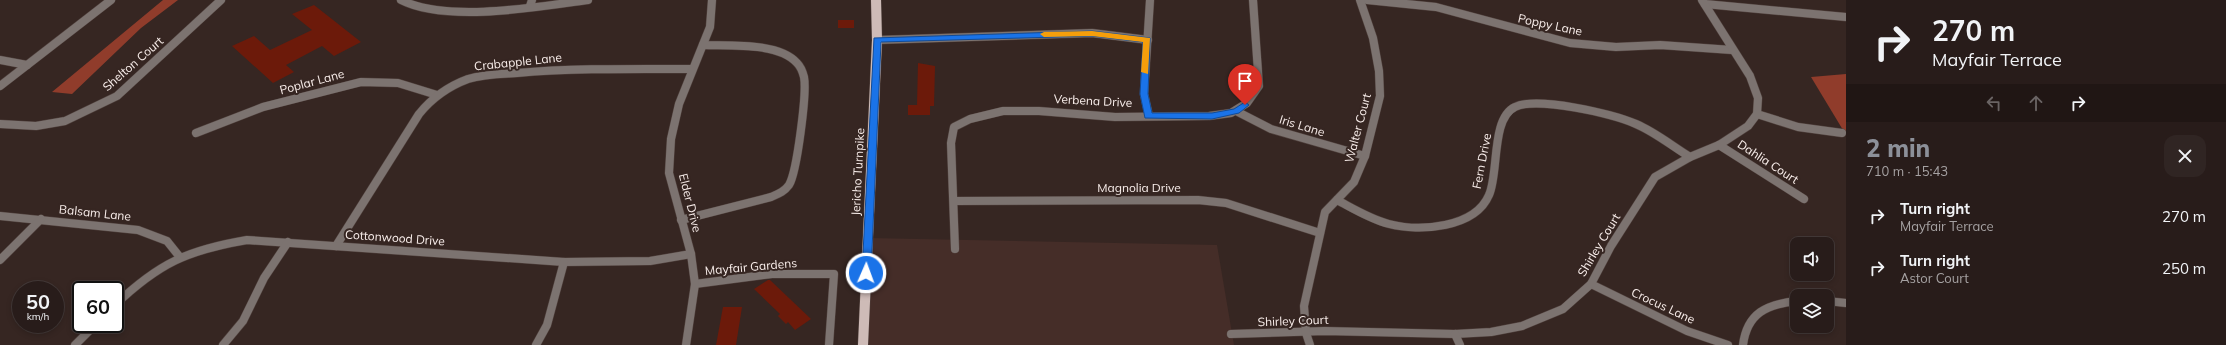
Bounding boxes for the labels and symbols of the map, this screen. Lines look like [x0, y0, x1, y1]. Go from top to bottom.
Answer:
street label: Poppy Lane [1517, 10, 1584, 39]
street label: Shelton Court [99, 33, 166, 94]
street label: Crabapple Lane [473, 49, 563, 74]
pin [1228, 64, 1262, 105]
street label: Poplar Lane [278, 66, 346, 97]
street label: Verbena Drive [1053, 91, 1133, 110]
street label: Walter Court [1341, 91, 1374, 164]
street label: Iris Lane [1278, 112, 1327, 140]
street label: Jericho Turnpike [848, 128, 867, 216]
street label: Fern Drive [1469, 132, 1494, 190]
street label: Dahlia Court [1735, 136, 1802, 187]
street label: Elder Drive [676, 172, 705, 234]
street label: Magnolia Drive [1097, 180, 1181, 195]
street label: Balsam Lane [58, 201, 132, 224]
street label: Shirley Court [1574, 210, 1623, 279]
street label: Cottonwood Drive [345, 227, 445, 248]
position arrow [845, 252, 887, 294]
street label: Mayfair Gardens [704, 255, 798, 278]
speed limit sign: 60 [72, 281, 124, 333]
street label: Crocus Lane [1629, 284, 1697, 327]
street label: Shirley Court [1257, 312, 1329, 329]

